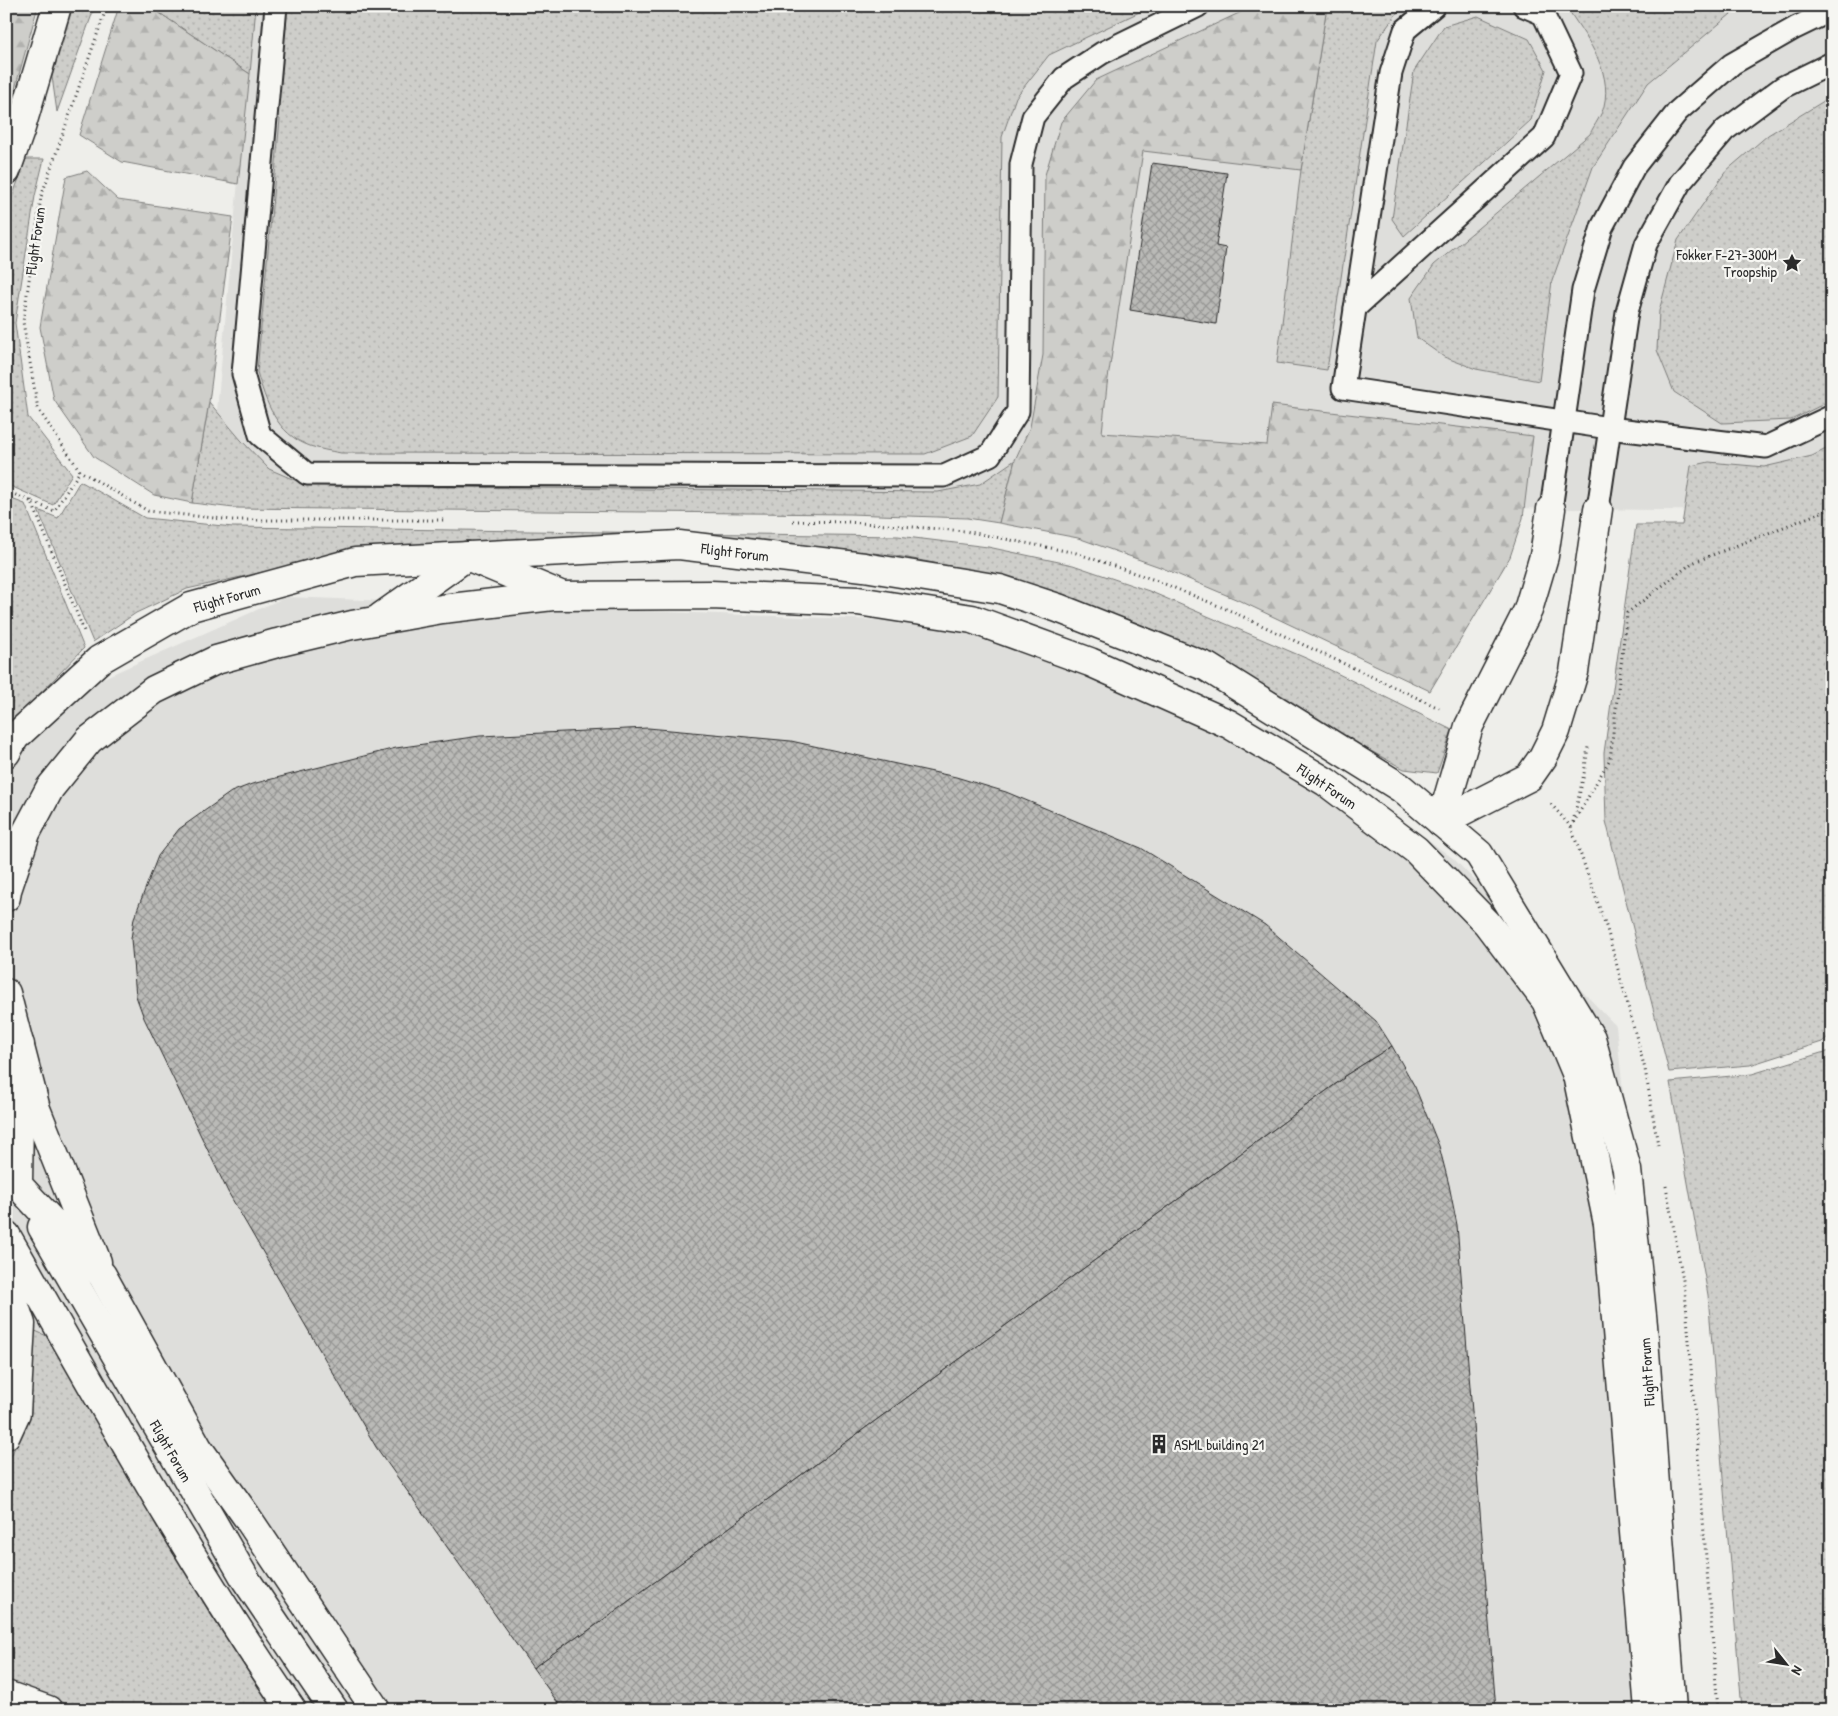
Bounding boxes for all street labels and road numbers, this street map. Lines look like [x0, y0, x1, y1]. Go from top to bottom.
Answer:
street label: Flight Forum [20, 206, 50, 277]
street label: Flight Forum [699, 537, 770, 567]
street label: Flight Forum [190, 579, 263, 618]
street label: Flight Forum [1292, 758, 1361, 814]
street label: Flight Forum [1634, 1337, 1660, 1408]
street label: Flight Forum [144, 1415, 197, 1486]

